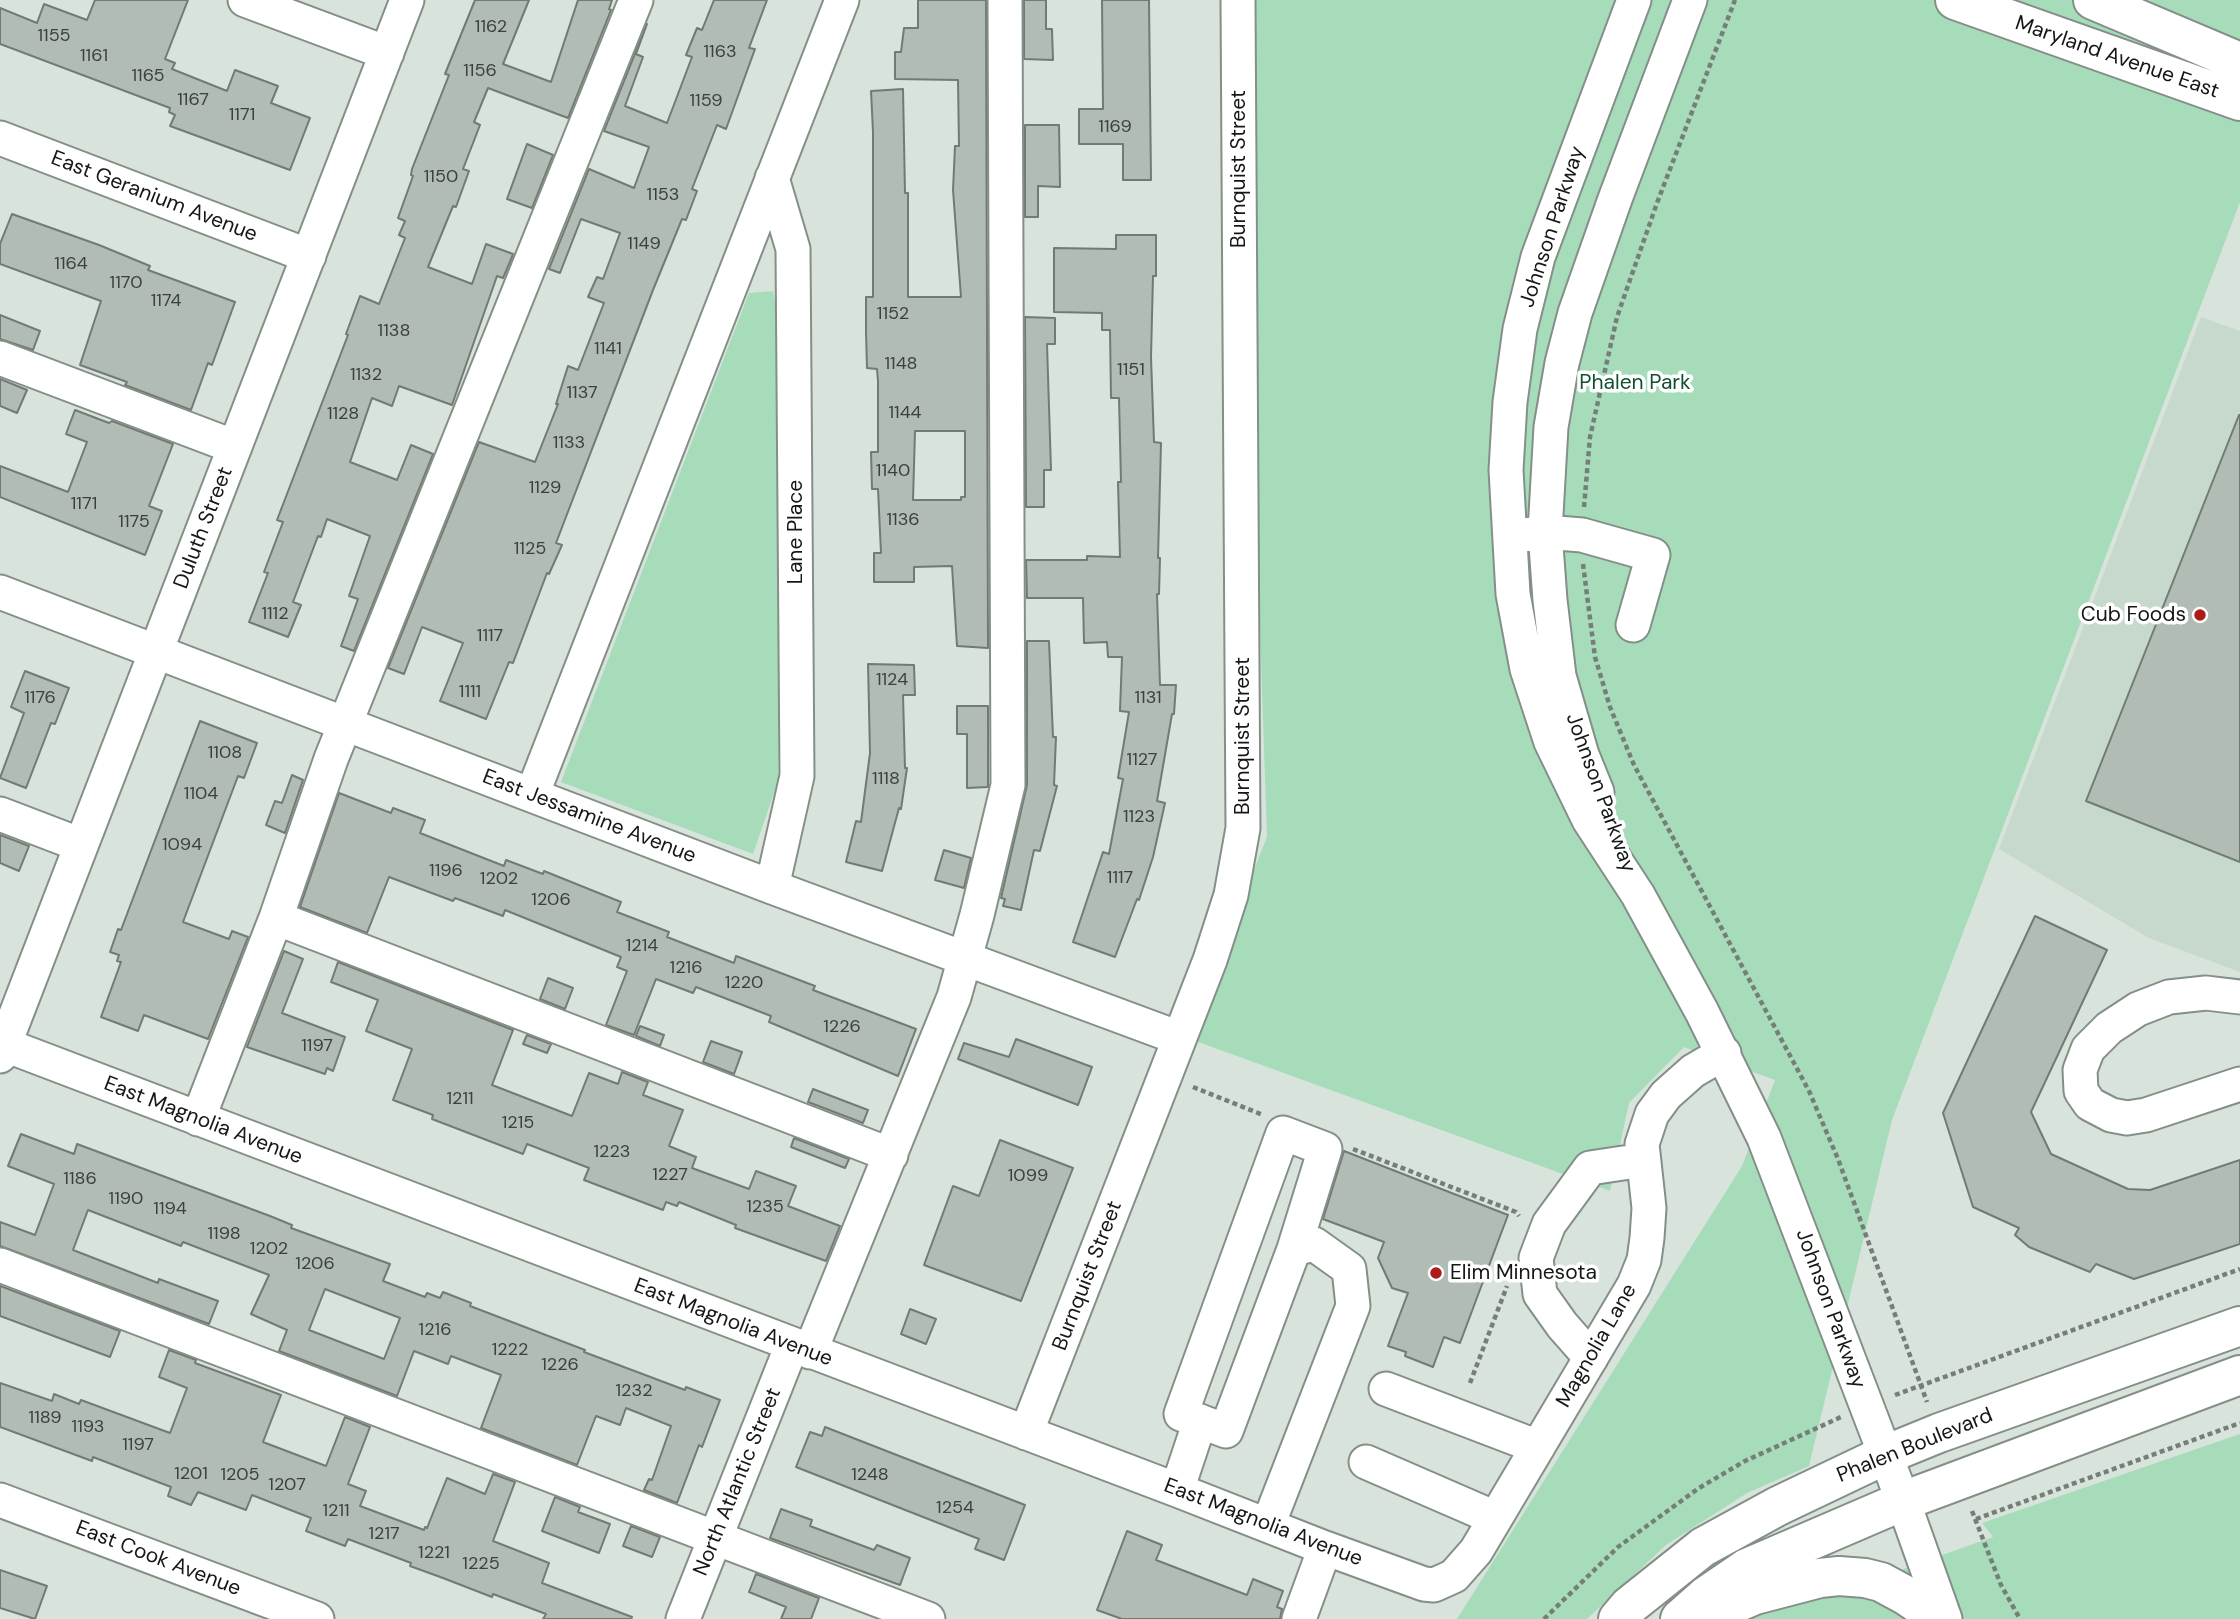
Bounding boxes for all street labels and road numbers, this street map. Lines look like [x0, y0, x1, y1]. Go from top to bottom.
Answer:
street label: Maryland Avenue East [2012, 11, 2222, 105]
street label: Burnquist Street [1226, 90, 1252, 248]
street label: Johnson Parkway [1515, 143, 1591, 311]
street label: East Geranium Avenue [47, 146, 261, 248]
street label: Duluth Street [169, 463, 239, 593]
street label: Lane Place [783, 480, 809, 584]
street label: Burnquist Street [1230, 657, 1256, 815]
street label: Johnson Parkway [1559, 710, 1641, 876]
street label: East Jessamine Avenue [479, 765, 699, 869]
street label: East Magnolia Avenue [100, 1072, 306, 1170]
street label: Burnquist Street [1048, 1198, 1128, 1354]
street label: Johnson Parkway [1789, 1226, 1871, 1392]
street label: East Magnolia Avenue [630, 1274, 836, 1372]
street label: Magnolia Lane [1551, 1280, 1643, 1412]
street label: North Atlantic Street [689, 1384, 787, 1580]
street label: Phalen Boulevard [1833, 1403, 1997, 1489]
street label: East Magnolia Avenue [1160, 1474, 1366, 1572]
street label: East Cook Avenue [72, 1516, 244, 1602]

